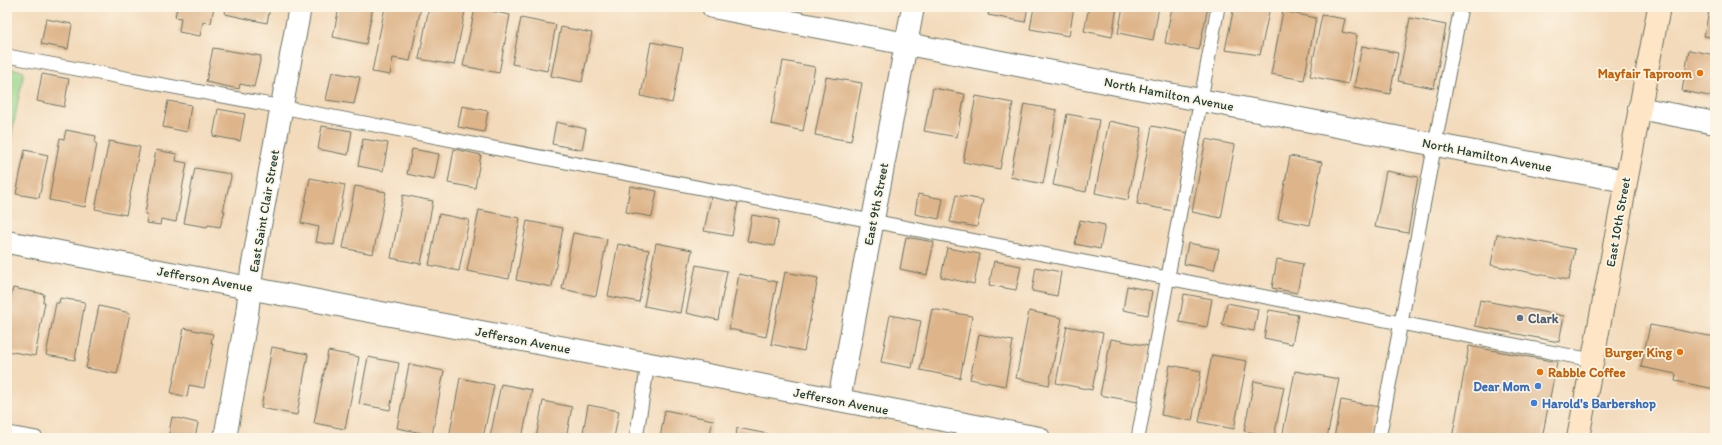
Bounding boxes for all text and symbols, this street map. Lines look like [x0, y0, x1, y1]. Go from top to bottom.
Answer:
place label: Mayfair Taproom [1598, 66, 1692, 82]
marker: Mayfair Taproom [1695, 68, 1705, 78]
street label: North Hamilton Avenue [1103, 74, 1235, 114]
street label: North Hamilton Avenue [1421, 135, 1553, 175]
street label: East Saint Clair Street [246, 148, 282, 274]
street label: East 9th Street [861, 161, 891, 247]
street label: East 10th Street [1603, 176, 1633, 268]
street label: Jefferson Avenue [156, 263, 254, 295]
place label: Clark [1528, 311, 1559, 326]
marker: Clark [1515, 313, 1525, 323]
street label: Jefferson Avenue [474, 323, 572, 357]
place label: Burger King [1605, 345, 1672, 361]
marker: Burger King [1675, 347, 1685, 357]
place label: Rabble Coffee [1548, 365, 1626, 380]
marker: Rabble Coffee [1535, 367, 1545, 377]
place label: Dear Mom [1473, 379, 1531, 394]
marker: Dear Mom [1533, 381, 1543, 391]
street label: Jefferson Avenue [792, 384, 890, 418]
place label: Harold's Barbershop [1542, 396, 1656, 412]
marker: Harold's Barbershop [1529, 398, 1539, 408]

